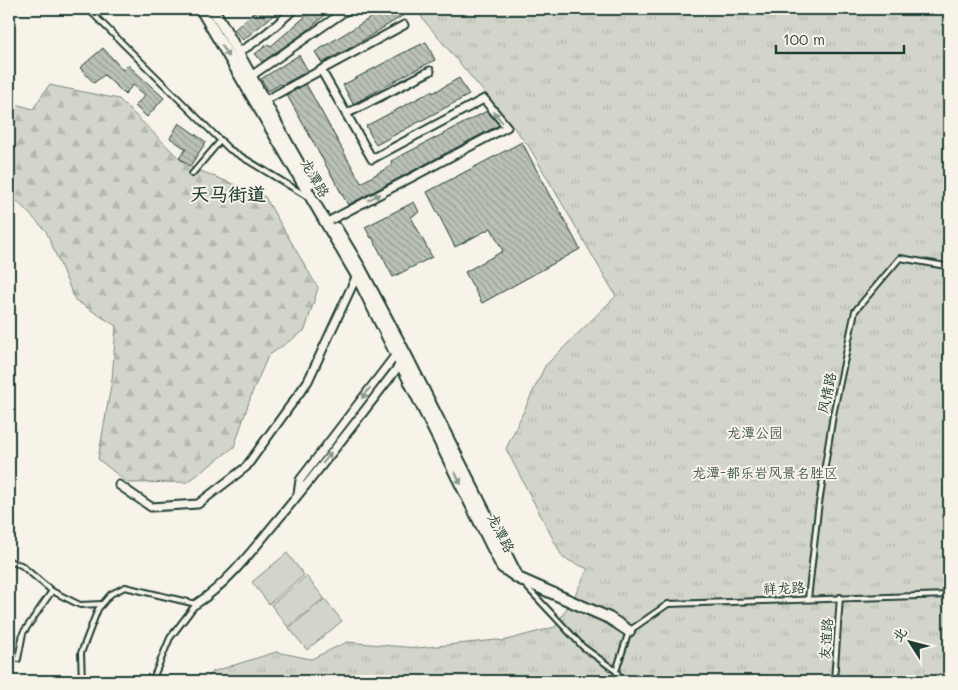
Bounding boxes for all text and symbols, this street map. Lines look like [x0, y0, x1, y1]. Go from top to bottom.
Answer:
scale bar [776, 22, 903, 54]
text: 100 m [783, 29, 825, 49]
one-way arrow [220, 44, 229, 58]
one-way arrow [493, 111, 504, 124]
street label: 龙潭路 [297, 155, 334, 201]
district label: 天马街道 [190, 181, 266, 206]
one-way arrow [367, 193, 382, 201]
street label: 风情路 [813, 370, 840, 415]
one-way arrow [361, 386, 372, 399]
park label: 龙潭公园 [727, 423, 783, 442]
one-way arrow [322, 452, 333, 465]
park label: 龙潭-都乐岩风景名胜区 [692, 463, 838, 482]
one-way arrow [454, 471, 462, 485]
street label: 龙潭路 [483, 510, 519, 556]
street label: 祥龙路 [763, 577, 805, 598]
street label: 友谊路 [815, 617, 836, 661]
north arrow [886, 618, 936, 668]
text: 北 [887, 623, 911, 645]

